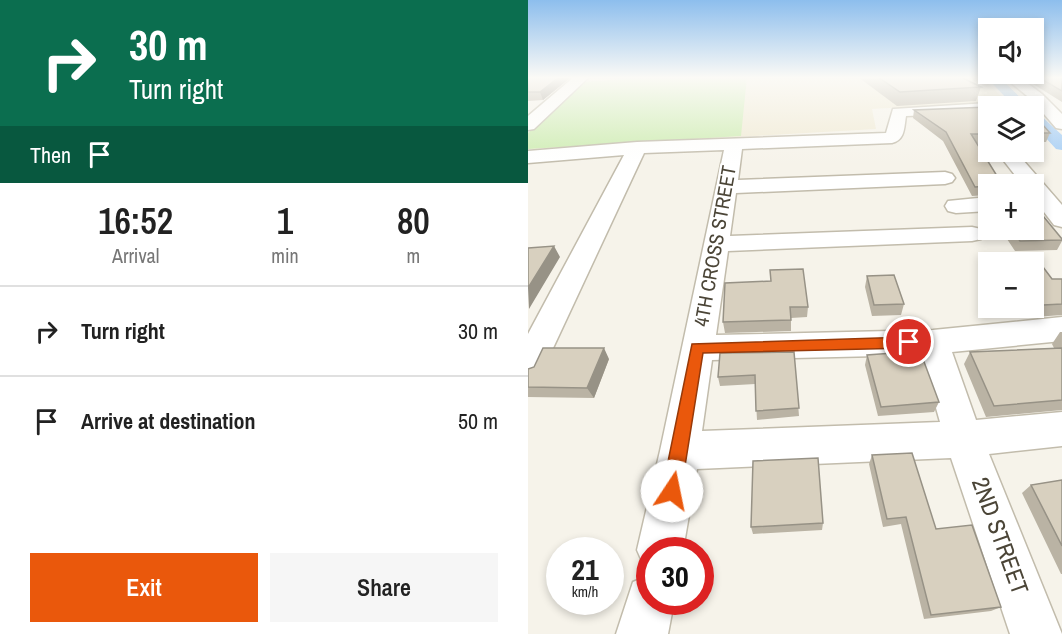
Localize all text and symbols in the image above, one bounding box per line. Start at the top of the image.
text: 30 m [129,17,208,73]
map controls [978,18,1044,318]
button: sound [978,18,1044,84]
icon: right [30,24,108,102]
text: Turn right [129,71,223,107]
button: layers [978,96,1044,162]
icon: arrive [83,138,116,171]
text: Then [30,140,71,170]
street label: 4TH CROSS STREET [687,163,742,329]
button: + [978,174,1044,240]
text: 16:52 [98,197,173,245]
text: 1 [277,197,293,245]
text: 80 [397,197,430,245]
text: Arrival [112,242,159,269]
text: min [271,242,299,269]
text: m [406,242,420,269]
button: − [978,252,1044,318]
icon: right [30,315,63,348]
text: Turn right [81,316,165,346]
text: 30 m [458,316,498,346]
pin [883,316,934,367]
icon: arrive [892,325,925,358]
icon: arrive [30,405,63,438]
text: Arrive at destination [81,406,255,436]
text: 50 m [458,406,498,436]
position arrow [640,459,704,523]
street label: 2ND STREET [965,473,1037,599]
speed limit sign: 30 [636,537,714,615]
text: 21 [571,549,599,589]
button: Exit [30,553,258,622]
button: Share [270,553,498,622]
text: km/h [572,581,598,602]

